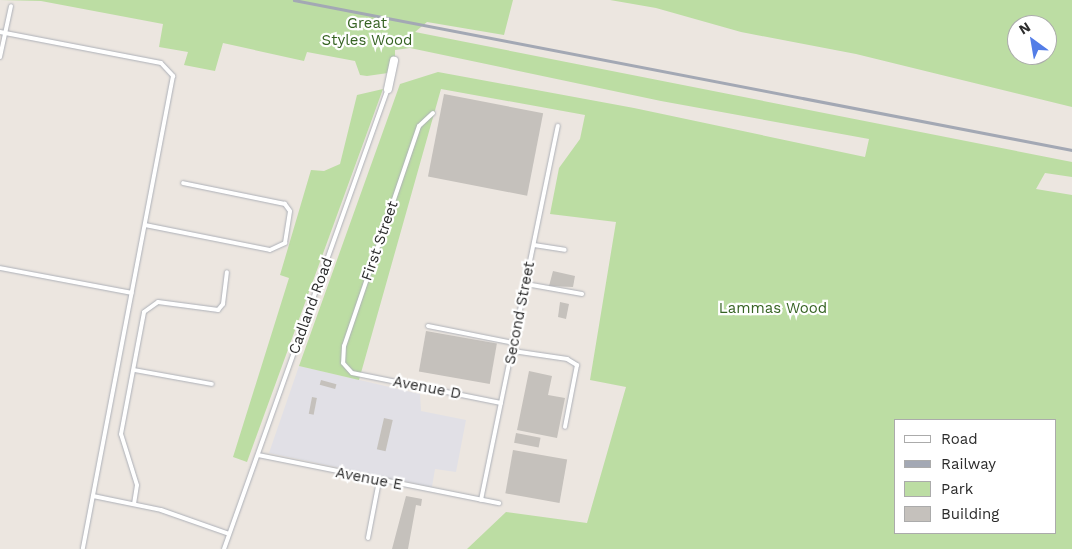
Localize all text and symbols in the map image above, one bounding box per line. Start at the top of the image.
park label: Great Styles Wood [321,14,413,49]
north arrow [1007,15,1057,65]
text: N [1016,19,1033,38]
street label: First Street [358,199,402,283]
street label: Cadland Road [285,255,337,357]
street label: Second Street [501,260,539,366]
park label: Lammas Wood [719,300,827,318]
street label: Avenue D [391,373,463,403]
legend [894,419,1057,534]
text: Road [941,430,978,448]
text: Railway [941,455,996,473]
street label: Avenue E [334,464,404,494]
text: Park [941,480,973,498]
text: Building [941,505,999,523]

